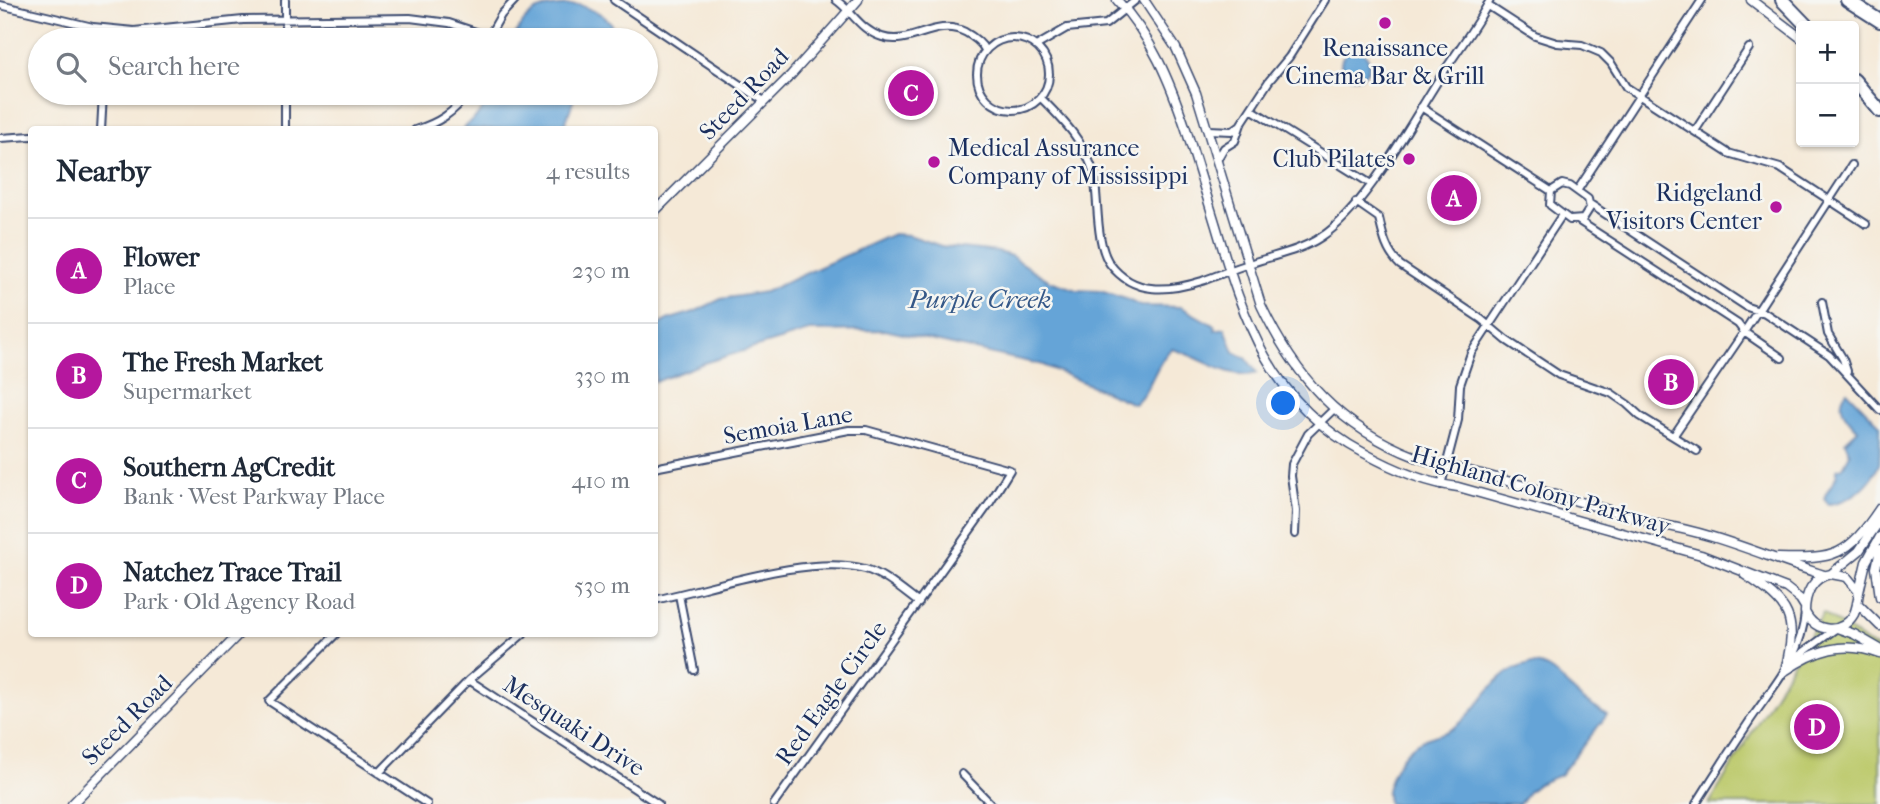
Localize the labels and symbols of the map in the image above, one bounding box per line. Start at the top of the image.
marker: Renaissance Cinema Bar & Grill [1377,15,1393,31]
place label: Renaissance Cinema Bar & Grill [1285,34,1485,90]
street label: Steed Road [694,42,795,146]
pin: C [888,67,934,119]
place label: Medical Assurance Company of Mississippi [948,134,1188,190]
place label: Club Pilates [1273,145,1395,173]
marker: Club Pilates [1401,151,1417,167]
marker: Medical Assurance Company of Mississippi [926,154,942,170]
pin: A [1431,172,1477,224]
place label: Ridgeland Visitors Center [1605,179,1763,235]
marker: Ridgeland Visitors Center [1768,199,1784,215]
water label: Purple Creek [908,284,1051,315]
pin: B [1648,356,1694,408]
your location [1266,386,1300,420]
street label: Semoia Lane [721,400,855,450]
street label: Highland Colony Parkway [1408,440,1675,541]
street label: Red Eagle Circle [769,615,893,771]
street label: Steed Road [76,668,179,771]
street label: Mesquaki Drive [498,670,650,782]
pin: D [1794,701,1840,753]

